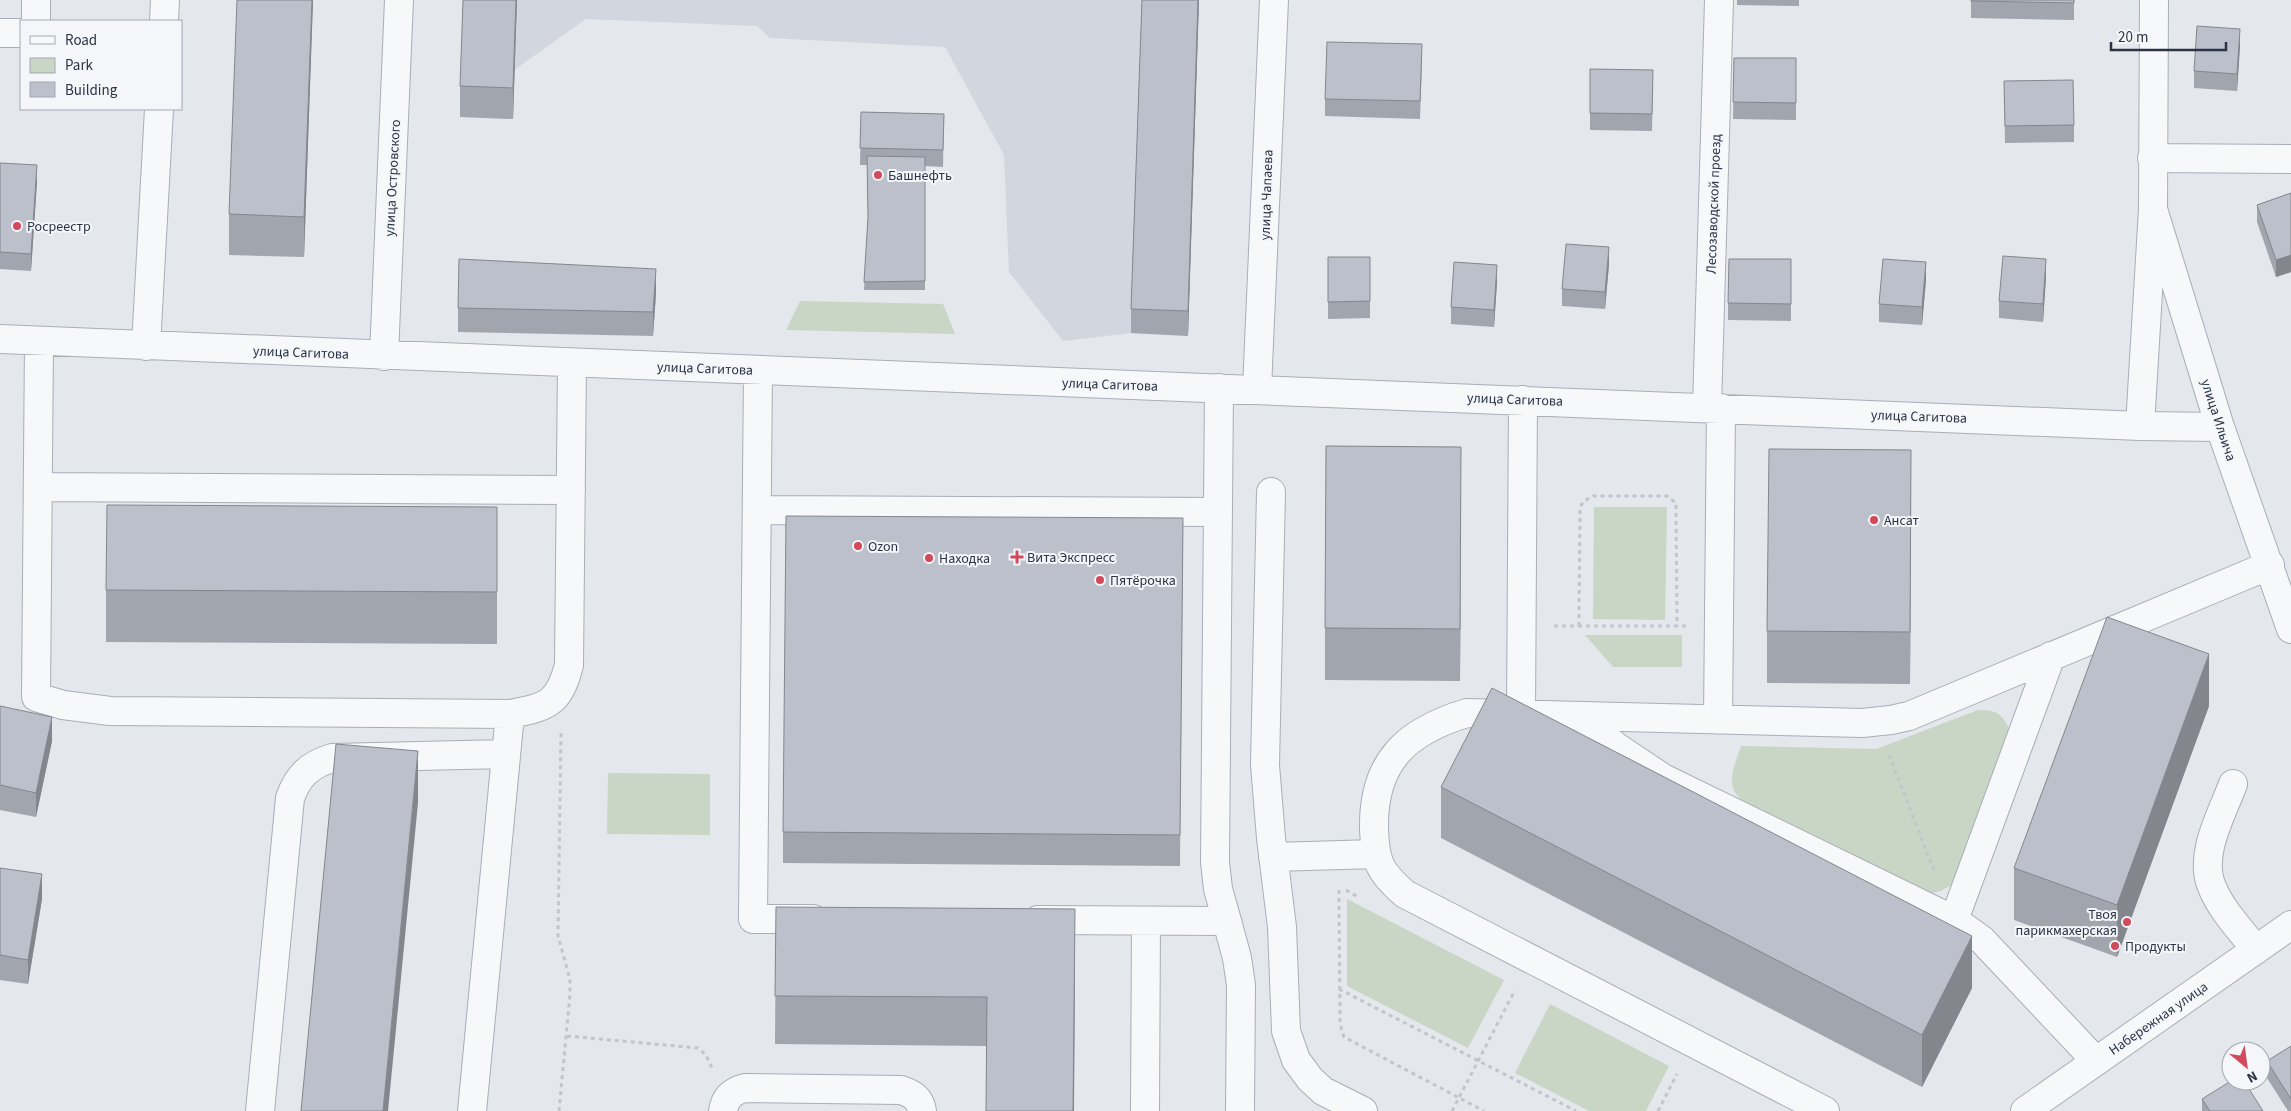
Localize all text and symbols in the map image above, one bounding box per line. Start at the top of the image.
legend [20,20,182,110]
scale bar [2111,20,2226,52]
text: 20 m [2118,27,2148,48]
text: Road [65,30,97,51]
text: Park [65,55,94,76]
text: Building [65,80,118,101]
street label: улица Островского [380,119,406,237]
street label: Лесозаводской проезд [1702,133,1726,274]
street label: улица Чапаева [1255,149,1279,241]
place label: Башнефть [888,166,952,186]
marker: Башнефть [872,169,884,181]
place label: Росреестр [27,217,91,237]
marker: Росреестр [11,220,23,232]
street label: улица Сагитова [253,341,349,365]
street label: улица Сагитова [657,357,753,381]
street label: улица Сагитова [1062,373,1158,397]
street label: улица Ильича [2195,377,2241,464]
street label: улица Сагитова [1467,388,1563,412]
street label: улица Сагитова [1871,405,1967,429]
place label: Ансат [1884,511,1920,531]
marker: Ансат [1868,514,1880,526]
place label: Ozon [868,537,898,557]
marker: Ozon [852,540,864,552]
place label: Вита Экспресс [1027,548,1116,568]
place label: Находка [939,549,990,569]
marker: Вита Экспресс [1011,551,1023,563]
marker: Находка [923,552,935,564]
place label: Пятёрочка [1110,571,1176,591]
marker: Пятёрочка [1094,574,1106,586]
place label: Твоя парикмахерская [2016,905,2117,941]
marker: Твоя парикмахерская [2121,916,2133,928]
place label: Продукты [2125,937,2186,957]
marker: Продукты [2109,940,2121,952]
street label: Набережная улица [2105,977,2212,1060]
north arrow [2221,1041,2271,1091]
text: N [2243,1065,2261,1087]

